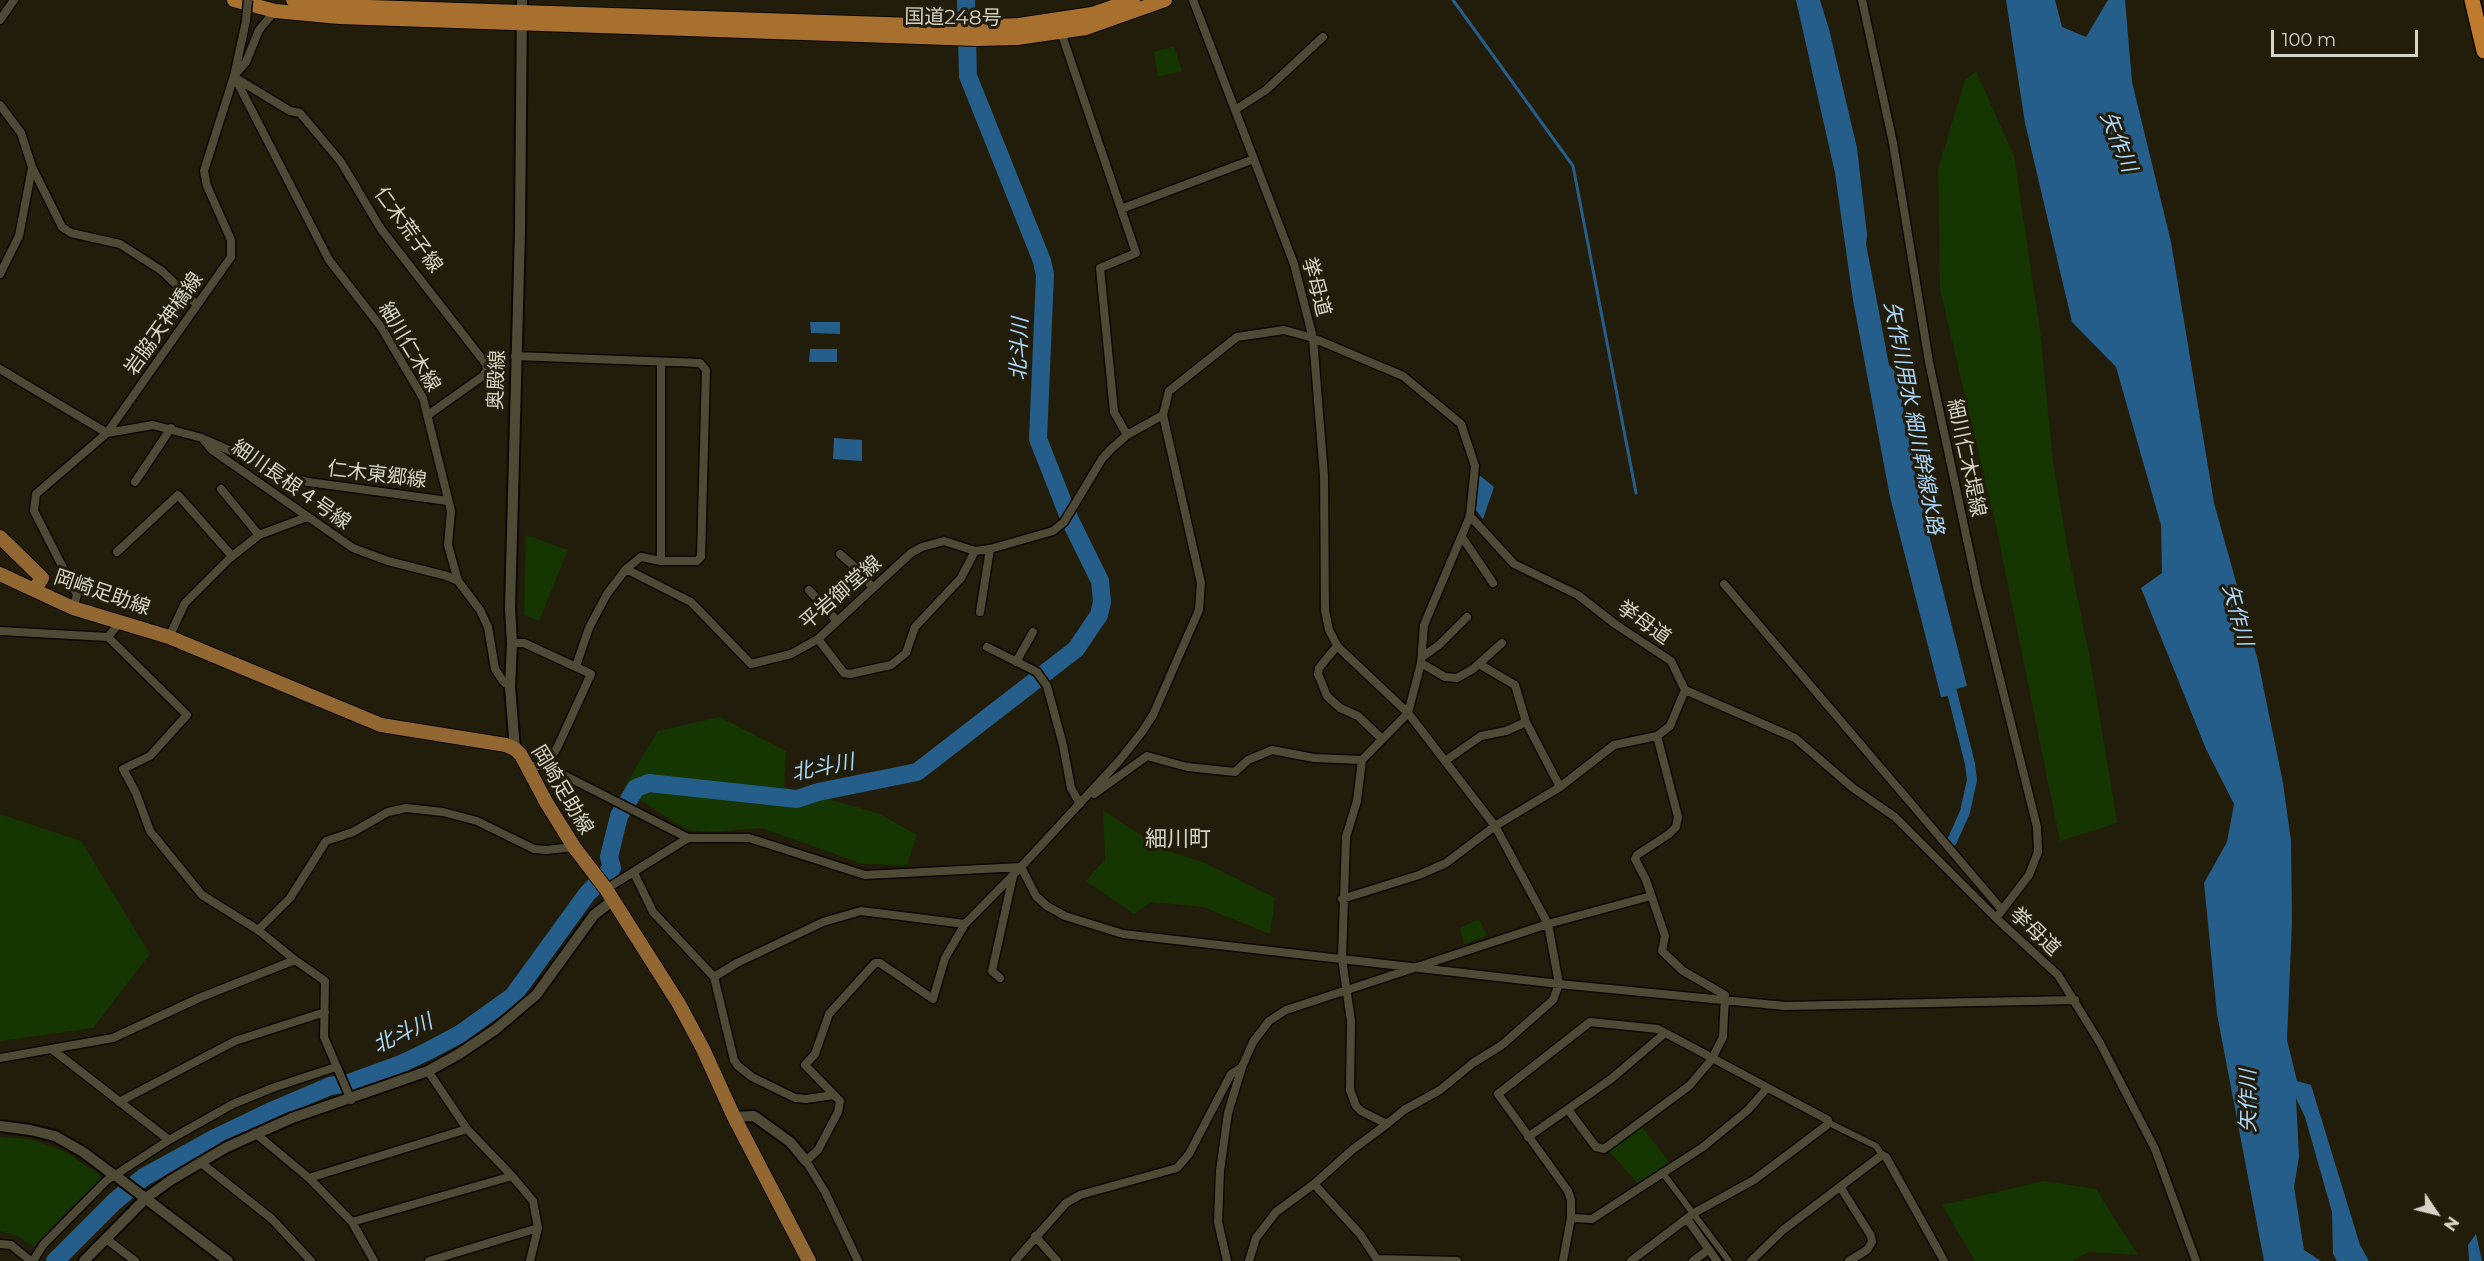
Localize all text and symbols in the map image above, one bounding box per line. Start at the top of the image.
street label: 国道248号 [904,5,1002,31]
scale bar [2274,18,2421,56]
text: 100 m [2282,29,2336,51]
water label: 矢作川 [2095,108,2141,176]
street label: 仁木荒子線 [369,182,447,278]
street label: 挙母道 [1297,255,1335,319]
street label: 岩脇天神橋線 [120,268,208,380]
street label: 細川仁木線 [373,298,445,396]
water label: 矢作川用水 細川幹線水路 [1878,300,1948,536]
water label: 北斗川 [1006,317,1034,381]
street label: 奥殿線 [484,350,510,410]
street label: 細川仁木堤線 [1942,397,1990,519]
street label: 細川長根４号線 [227,435,355,535]
street label: 仁木東郷線 [326,457,428,493]
street label: 平岩御堂線 [795,551,887,635]
street label: 岡崎足助線 [51,565,153,621]
water label: 矢作川 [2217,581,2257,649]
street label: 挙母道 [1613,596,1675,650]
street label: 岡崎足助線 [526,741,598,839]
water label: 北斗川 [790,750,856,786]
district label: 細川町 [1145,827,1211,853]
street label: 挙母道 [2005,903,2065,961]
water label: 北斗川 [369,1009,437,1059]
water label: 矢作川 [2236,1070,2262,1132]
north arrow [2406,1183,2466,1243]
text: N [2440,1213,2463,1234]

